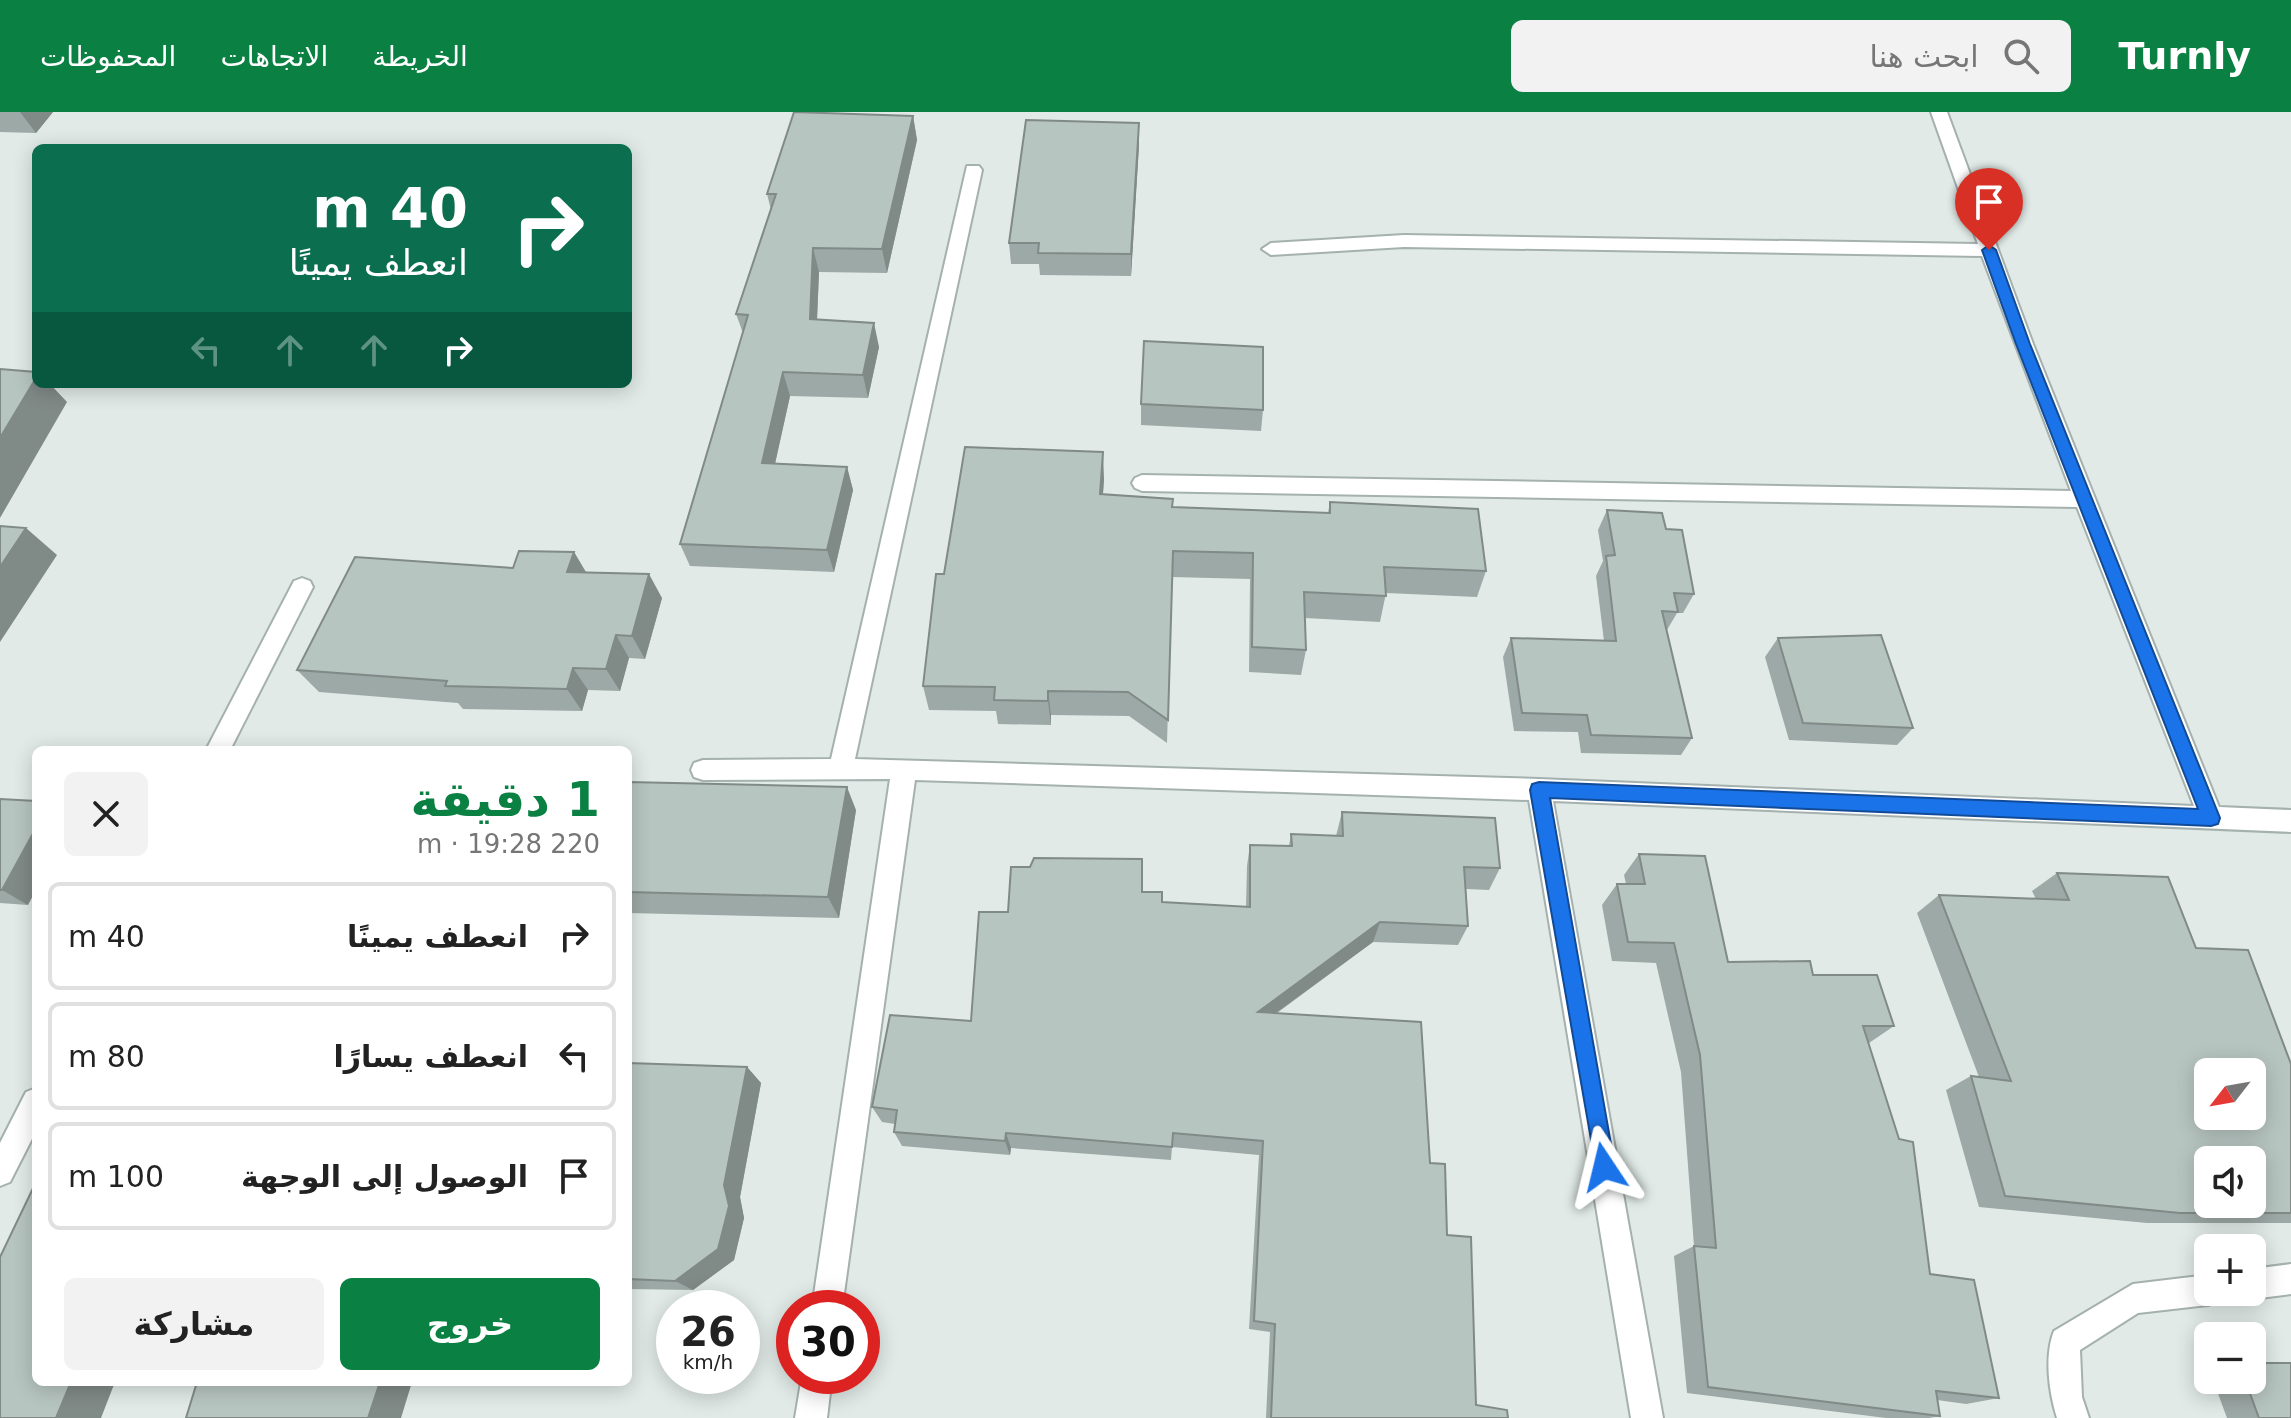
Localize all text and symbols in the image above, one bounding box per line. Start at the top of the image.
search box [1511,20,2071,92]
icon: search [1999,34,2043,78]
text: Turnly [2119,34,2251,78]
text: ابحث هنا [1870,39,1979,74]
text: المحفوظات [40,40,176,73]
text: الاتجاهات [220,40,328,73]
text: الخريطة [372,40,468,73]
pin [1955,168,2023,250]
text: 40 m [312,175,468,240]
icon: right [496,176,600,280]
icon: arrive [1967,180,2011,224]
text: انعطف يمينًا [289,242,468,283]
icon: left [184,328,228,372]
icon: ahead [268,328,312,372]
icon: ahead [352,328,396,372]
icon: right [436,328,480,372]
text: 1 دقيقة [411,771,600,827]
button: close [64,772,148,856]
text: 220 m · 19:28 [417,829,600,859]
icon: right [552,914,596,958]
text: 40 m [68,919,145,954]
text: انعطف يمينًا [347,919,528,954]
icon: left [552,1034,596,1078]
text: 80 m [68,1039,145,1074]
text: انعطف يسارًا [334,1039,528,1074]
north arrow [2194,1058,2266,1130]
map controls [2194,1058,2266,1394]
position arrow [1562,1125,1646,1209]
button: sound [2194,1146,2266,1218]
icon: arrive [552,1154,596,1198]
text: 100 m [68,1159,164,1194]
text: الوصول إلى الوجهة [241,1159,528,1194]
button: + [2194,1234,2266,1306]
button: مشاركة [64,1278,324,1370]
button: خروج [340,1278,600,1370]
speed limit sign: 30 [776,1290,880,1394]
text: 26 [680,1309,736,1355]
button: − [2194,1322,2266,1394]
text: km/h [683,1350,733,1374]

